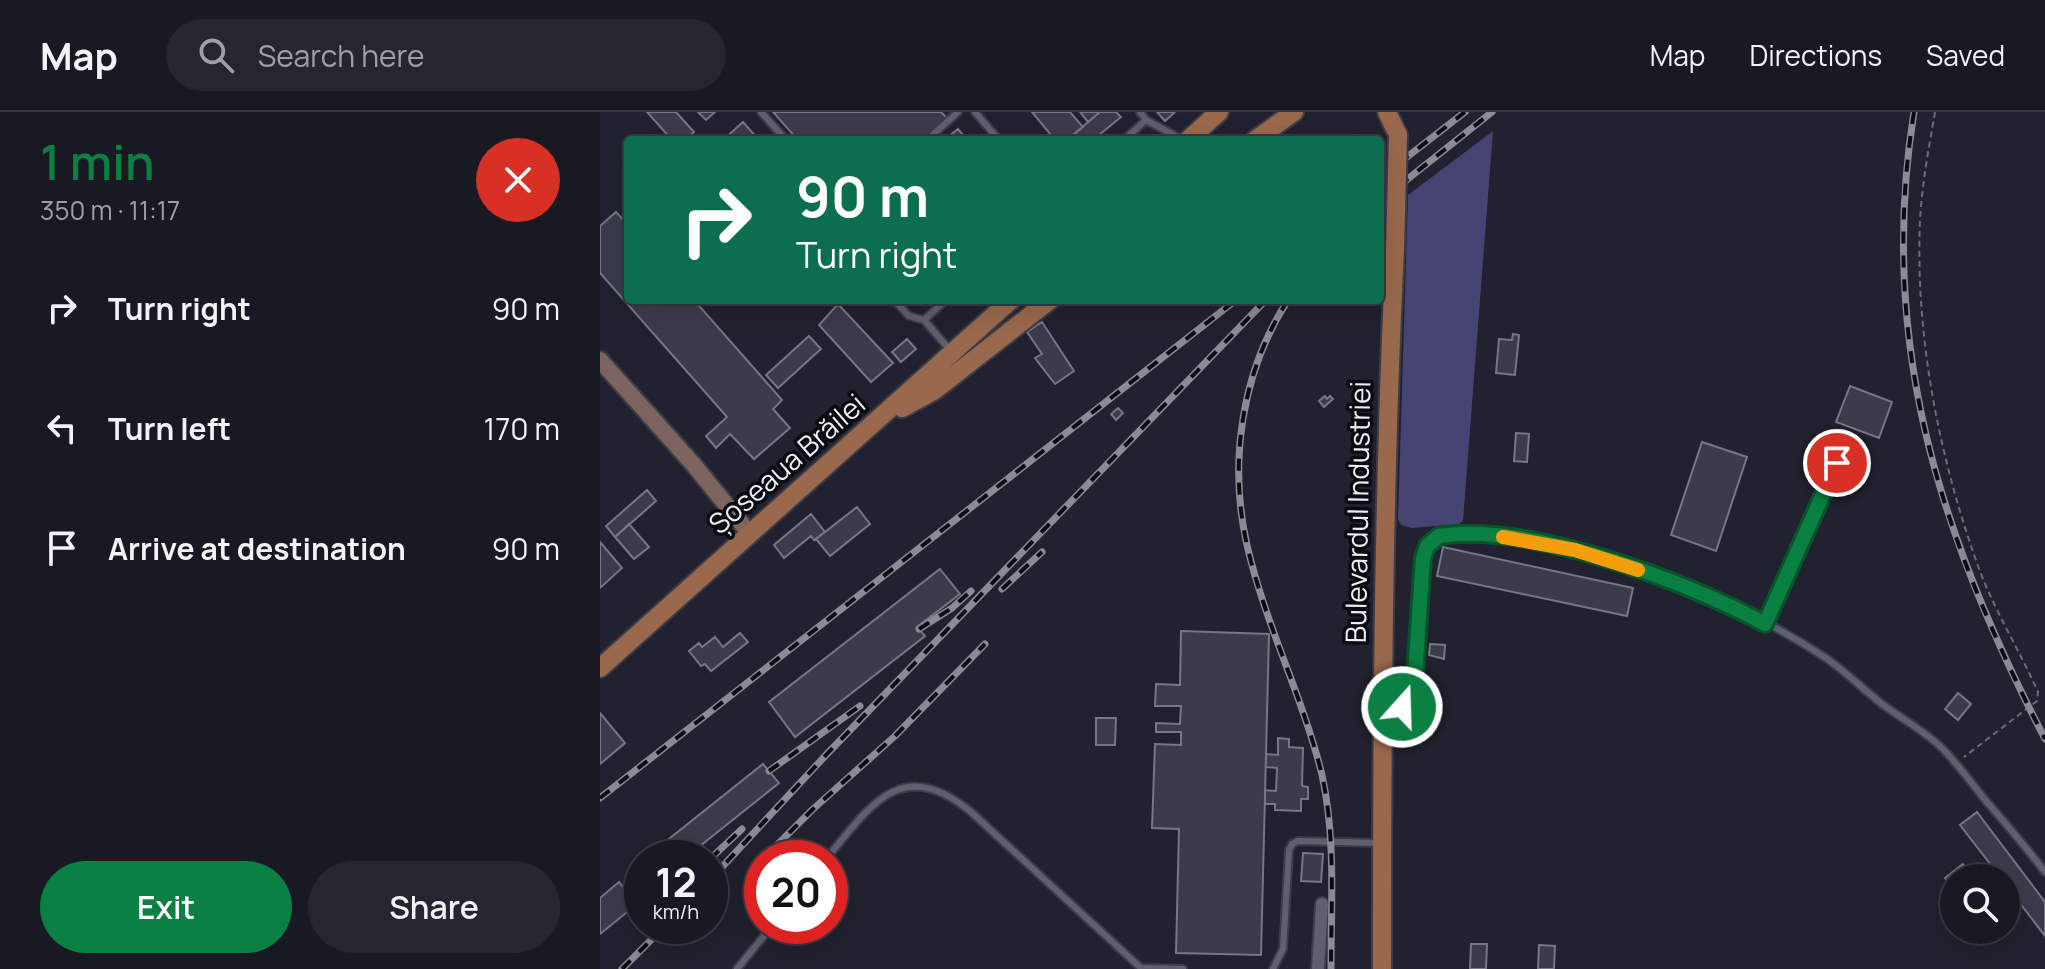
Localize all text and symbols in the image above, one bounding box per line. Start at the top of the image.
search box [166,19,726,91]
text: Map [40,29,118,81]
icon: search [194,33,238,77]
text: Search here [258,35,425,76]
text: Map [1650,36,1705,74]
text: Directions [1749,36,1882,74]
text: Saved [1926,36,2005,74]
text: 1 min [40,129,154,194]
button: close [476,138,560,222]
text: 90 m [796,157,929,234]
icon: right [664,168,768,272]
text: 350 m · 11:17 [40,192,180,228]
text: Turn right [796,230,957,279]
icon: right [40,286,84,330]
text: Turn right [108,288,251,329]
text: 90 m [492,288,560,329]
street label: Bulevardul Industriei [1336,381,1378,643]
street label: Șoseaua Brăilei [700,385,873,542]
icon: left [40,406,84,450]
text: Turn left [108,408,231,449]
text: 170 m [483,408,560,449]
pin [1803,429,1871,497]
icon: arrive [1815,441,1859,485]
icon: arrive [40,526,84,570]
text: Arrive at destination [108,528,406,569]
text: 90 m [492,528,560,569]
position arrow [1360,665,1444,749]
speed limit sign: 20 [744,840,848,944]
text: 12 [655,854,697,909]
button: Exit [40,861,292,953]
button: Share [308,861,560,953]
map controls [1940,864,2020,944]
button: search [1940,864,2020,944]
text: km/h [653,898,699,925]

